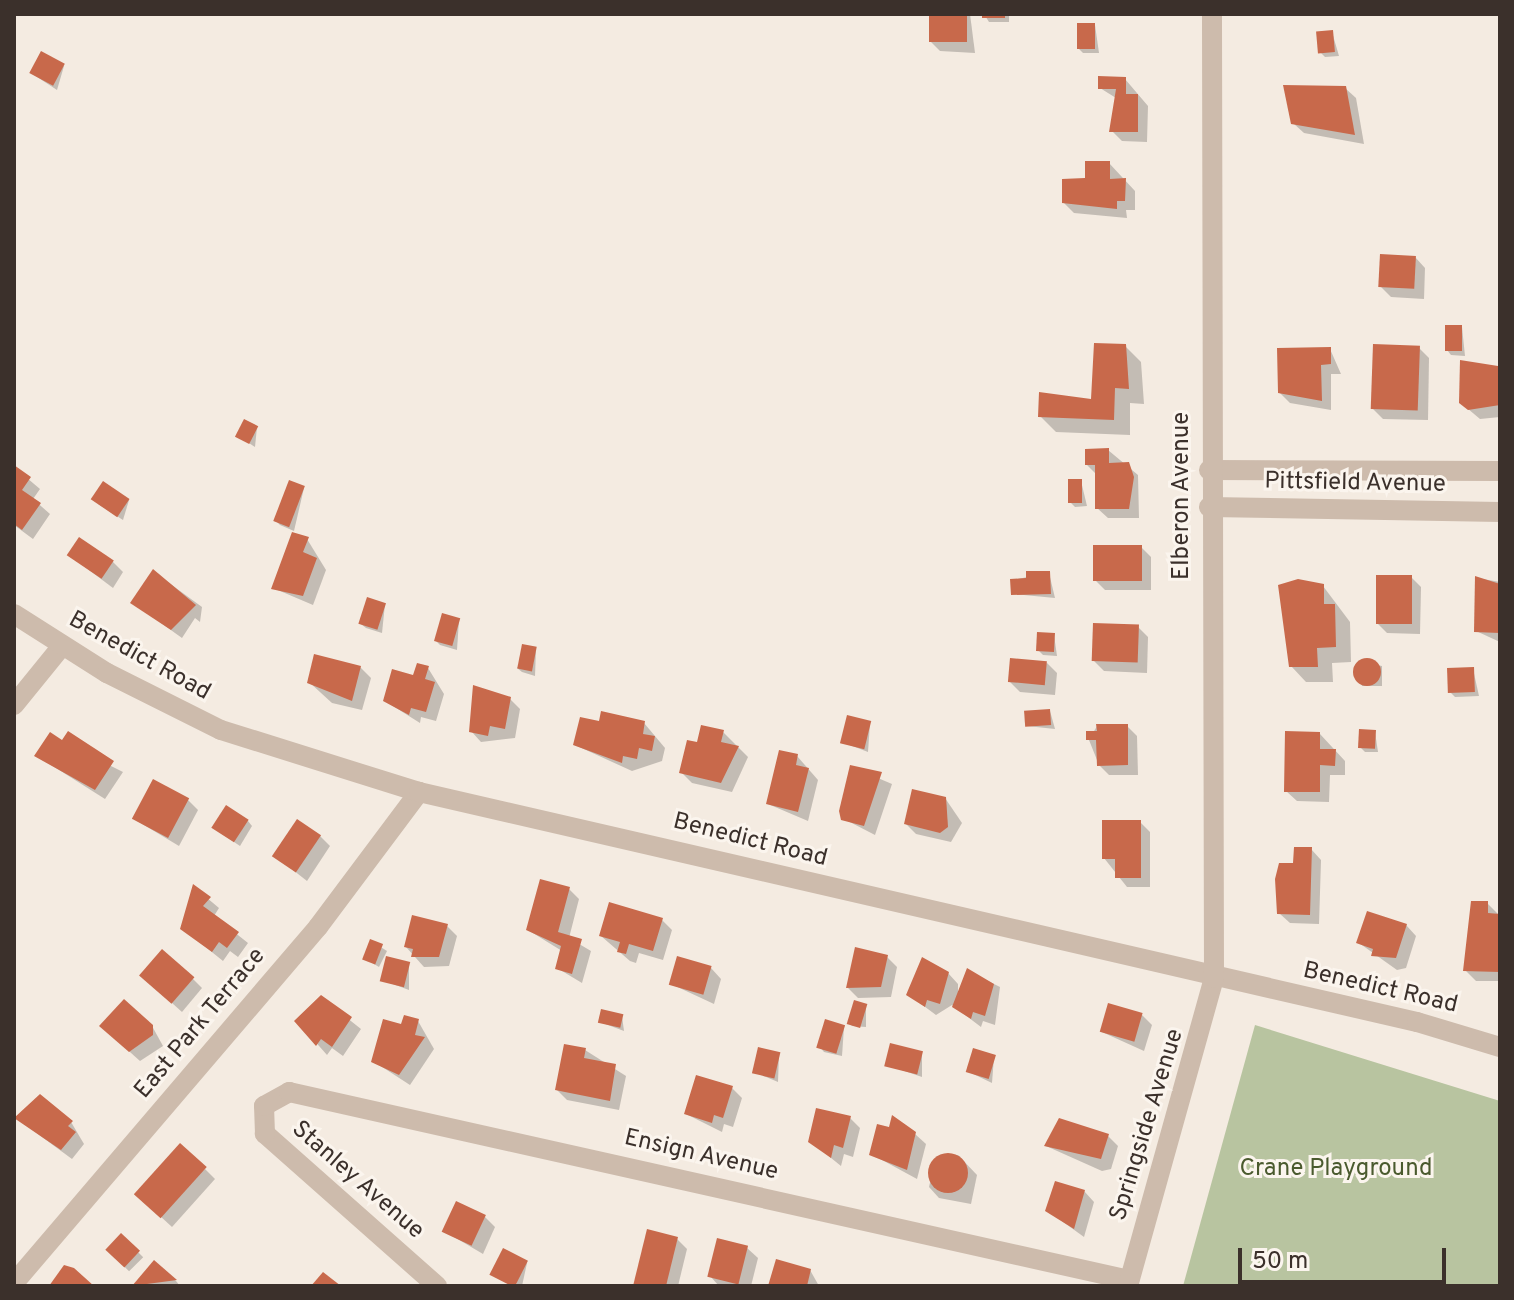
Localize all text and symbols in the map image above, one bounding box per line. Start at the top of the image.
street label: Elberon Avenue [1169,411,1197,581]
street label: Pittsfield Avenue [1264,468,1446,500]
street label: Benedict Road [63,606,215,708]
street label: Benedict Road [670,808,830,874]
street label: East Park Terrace [129,942,273,1106]
street label: Benedict Road [1300,957,1460,1021]
street label: Springside Avenue [1105,1025,1191,1225]
street label: Stanley Avenue [285,1115,429,1247]
street label: Ensign Avenue [621,1124,781,1188]
park label: Crane Playground [1239,1156,1433,1184]
scale bar [1242,1232,1450,1282]
text: 50 m [1252,1247,1308,1277]

